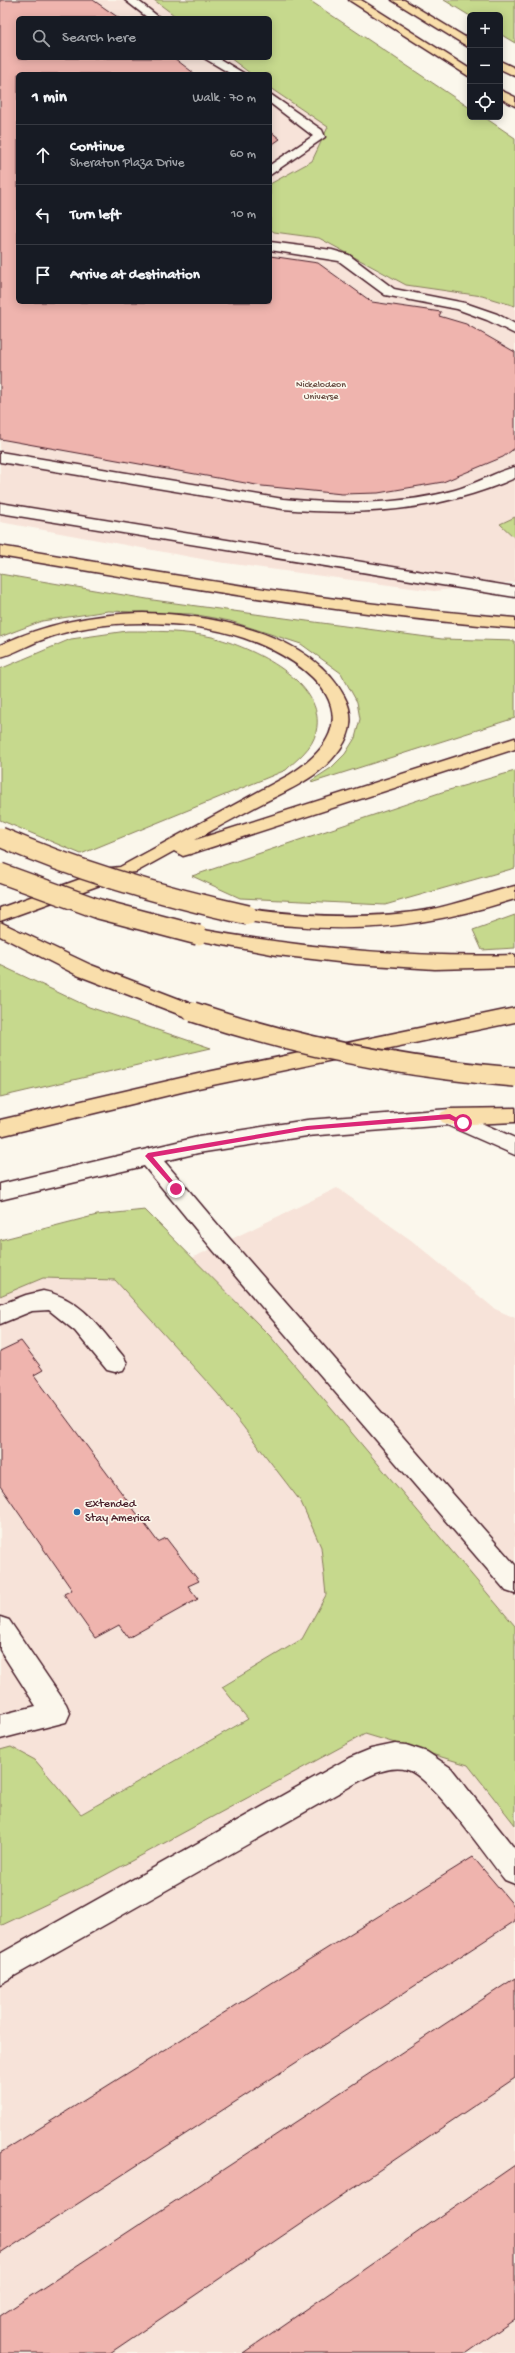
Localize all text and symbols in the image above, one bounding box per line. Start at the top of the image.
map controls [467,12,503,120]
button: + [467,12,503,48]
search box [16,16,272,60]
icon: search [30,27,52,49]
text: Search here [62,29,136,47]
button: − [467,48,503,84]
button: locate [467,84,503,120]
text: 1 min [32,88,67,108]
text: Walk · 70 m [192,91,256,106]
text: Continue [70,138,124,156]
icon: ahead [32,144,54,166]
text: 60 m [230,147,256,162]
text: Sheraton Plaza Drive [70,156,184,171]
icon: left [32,204,54,226]
text: Turn left [70,206,121,224]
text: 10 m [231,207,256,222]
icon: arrive [32,264,54,286]
text: Arrive at destination [70,266,200,284]
park label: Nickelodeon Universe [296,379,346,403]
route start [454,1114,472,1132]
route end [167,1180,185,1198]
place label: Extended Stay America [85,1498,151,1526]
marker: Extended Stay America [72,1507,82,1517]

